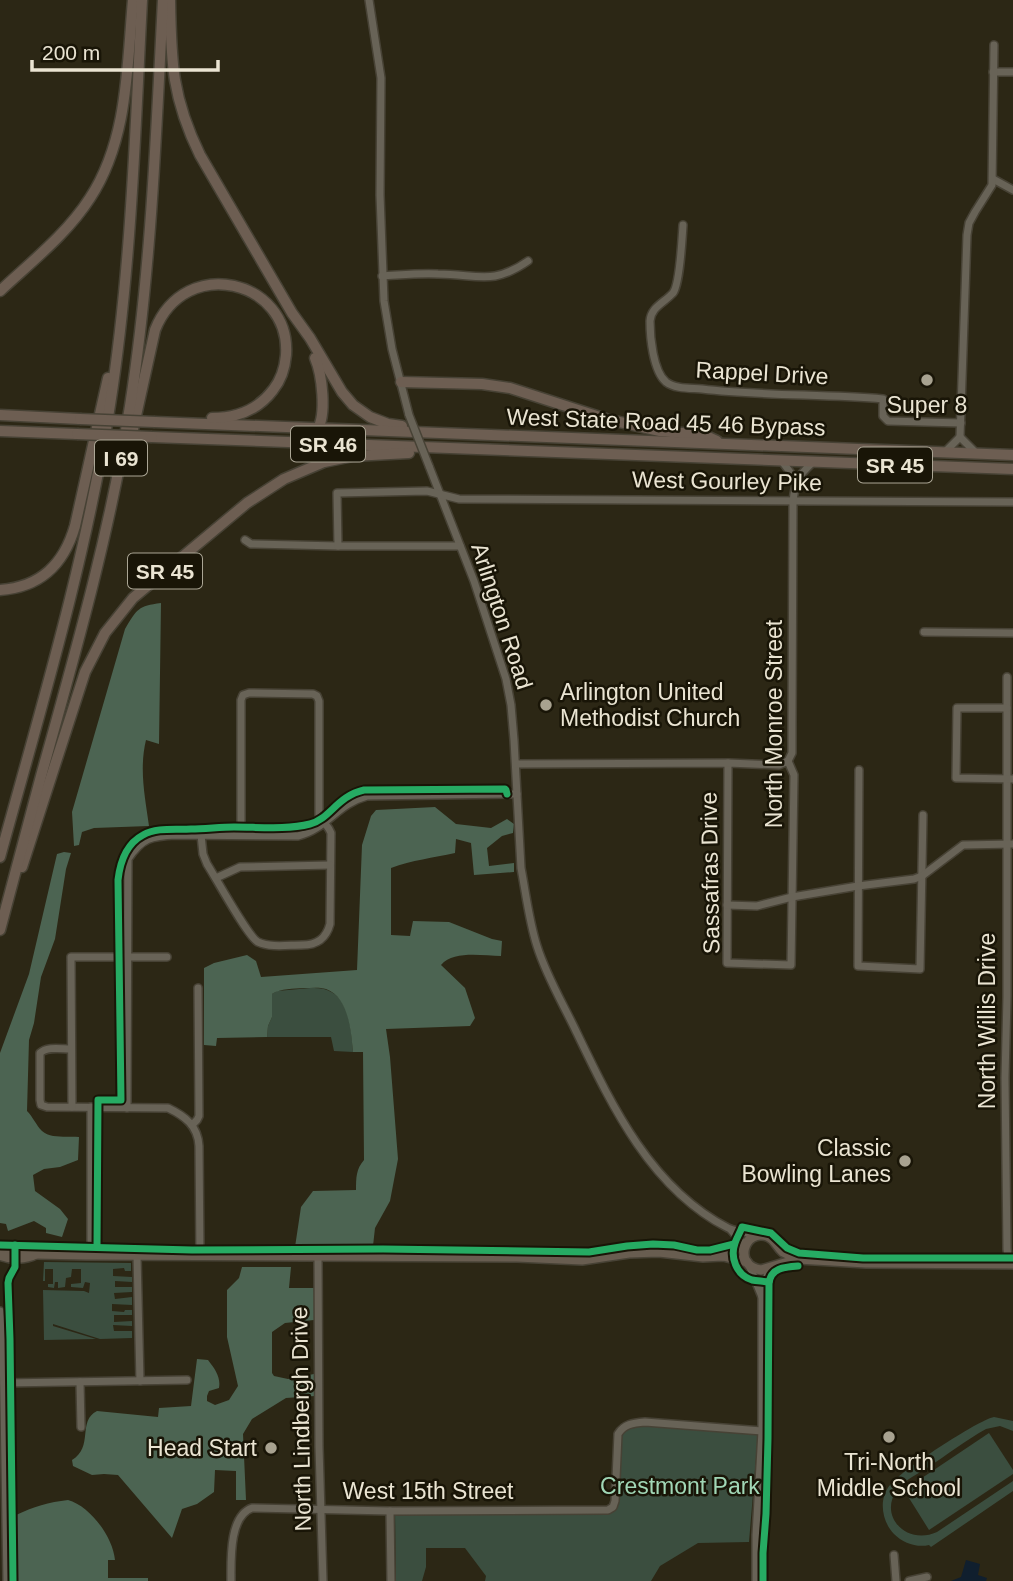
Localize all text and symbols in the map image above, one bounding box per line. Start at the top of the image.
scale bar [32,28,217,72]
text: 200 m [42,41,100,64]
street label: Rappel Drive [695,357,829,389]
marker: Super 8 [919,372,935,388]
place label: Super 8 [887,392,967,418]
street label: West State Road 45 46 Bypass [506,403,826,441]
road number: SR 46 [291,426,365,462]
road number: I 69 [95,440,147,476]
road number: SR 45 [858,448,932,482]
street label: West Gourley Pike [632,466,822,496]
street label: Arlington Road [466,540,538,692]
road number: SR 45 [128,554,202,588]
street label: North Monroe Street [761,619,787,828]
place label: Arlington United Methodist Church [560,679,740,731]
marker: Arlington United Methodist Church [538,697,554,713]
street label: Sassafras Drive [696,792,724,954]
street label: North Willis Drive [974,933,1000,1109]
place label: Classic Bowling Lanes [741,1135,891,1187]
marker: Classic Bowling Lanes [897,1153,913,1169]
street label: North Lindbergh Drive [286,1306,316,1532]
marker: Tri-North Middle School [881,1429,897,1445]
place label: Head Start [147,1435,258,1461]
marker: Head Start [263,1440,279,1456]
place label: Tri-North Middle School [817,1449,961,1501]
park label: Crestmont Park [600,1473,760,1499]
street label: West 15th Street [343,1478,514,1504]

